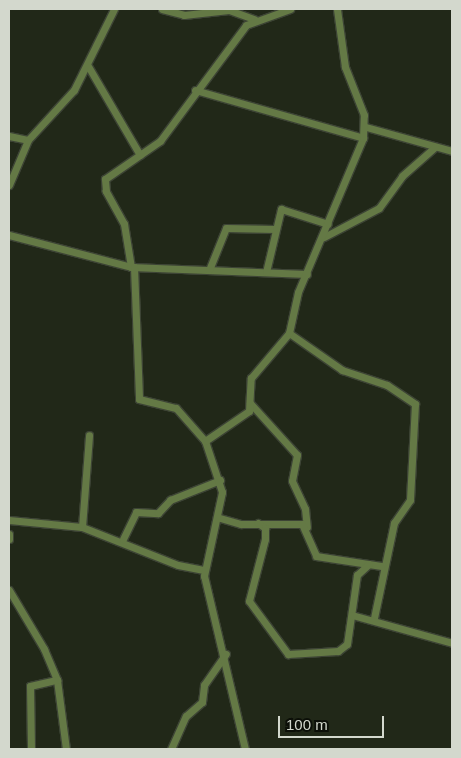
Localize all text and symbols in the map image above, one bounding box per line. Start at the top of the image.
scale bar [281,706,387,738]
text: 100 m [286,716,328,733]

